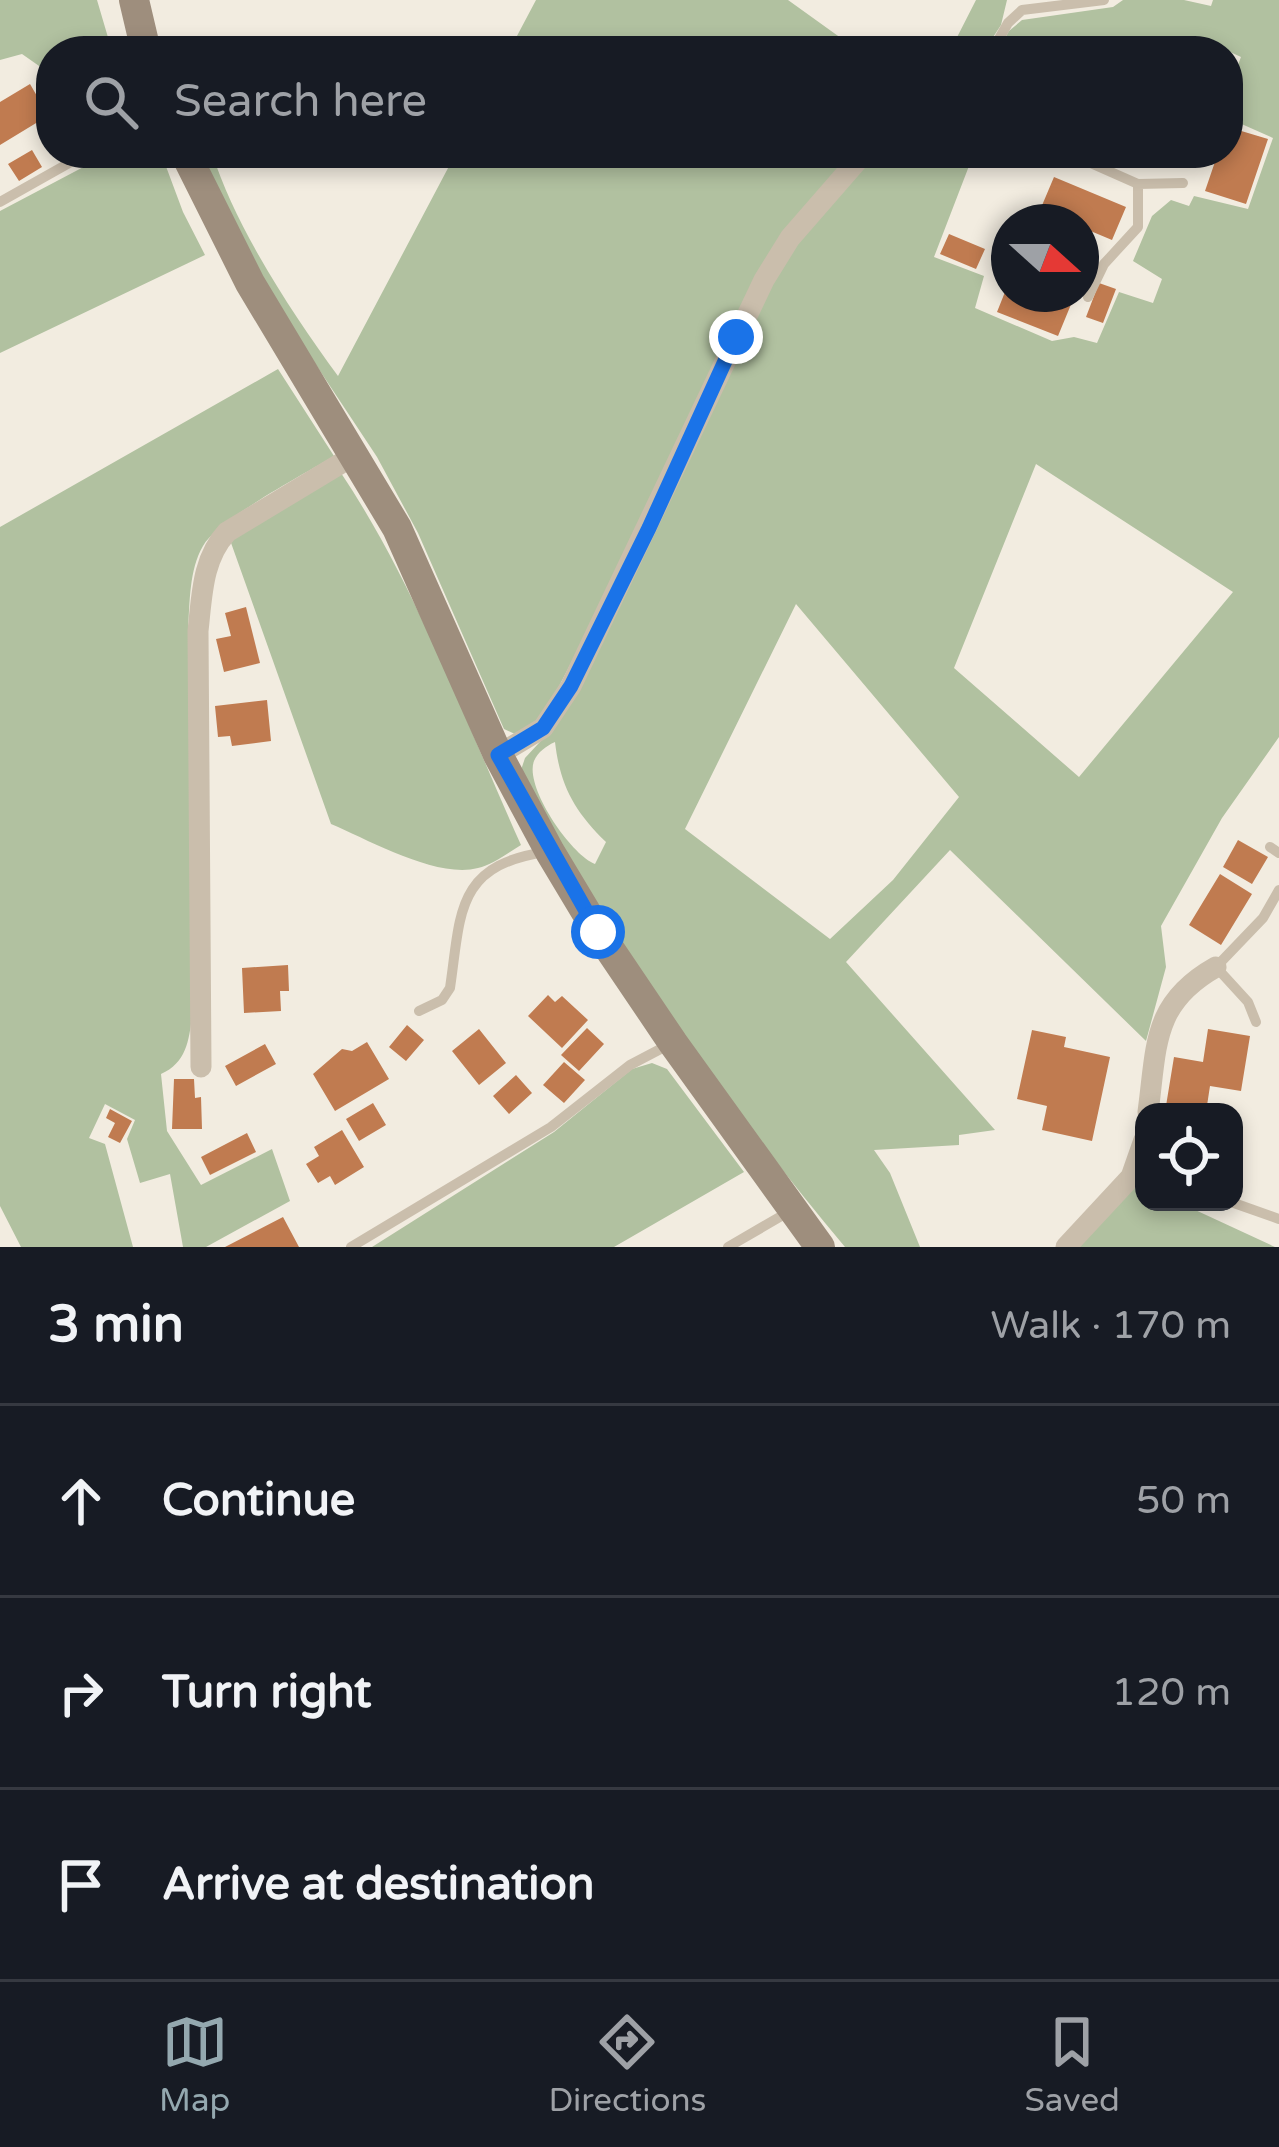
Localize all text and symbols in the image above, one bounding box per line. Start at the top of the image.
search box [36,36,1243,168]
icon: search [78,69,144,135]
text: Search here [174,75,427,129]
north arrow [991,204,1099,312]
route end [709,310,763,364]
route start [571,905,625,959]
map controls [1135,1103,1243,1211]
button: locate [1135,1103,1243,1211]
text: 3 min [48,1294,184,1356]
text: Walk · 170 m [990,1302,1231,1349]
icon: ahead [48,1468,114,1534]
text: Continue [162,1474,355,1528]
text: 50 m [1136,1477,1231,1524]
icon: right [48,1660,114,1726]
text: Turn right [162,1666,371,1720]
text: 120 m [1112,1669,1231,1716]
icon: arrive [48,1852,114,1918]
text: Arrive at destination [162,1858,594,1912]
tab: Map [159,2009,230,2120]
tab: Directions [548,2009,706,2120]
tab: Saved [1025,2009,1120,2120]

